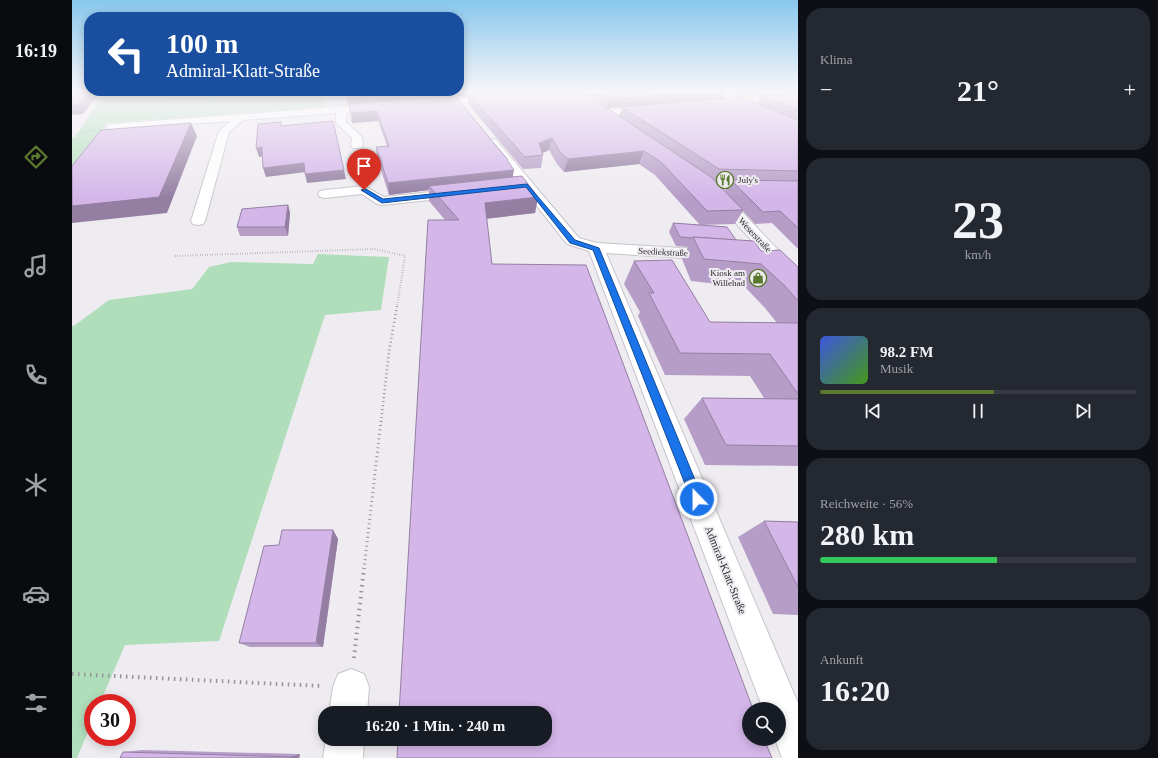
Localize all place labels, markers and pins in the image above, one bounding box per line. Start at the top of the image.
pin [347,149,381,190]
restaurant icon: July's [715,170,735,190]
place label: July's [738,175,759,185]
place label: Kiosk am Willehad [710,268,746,288]
shop icon: Kiosk am Willehad [748,268,768,288]

